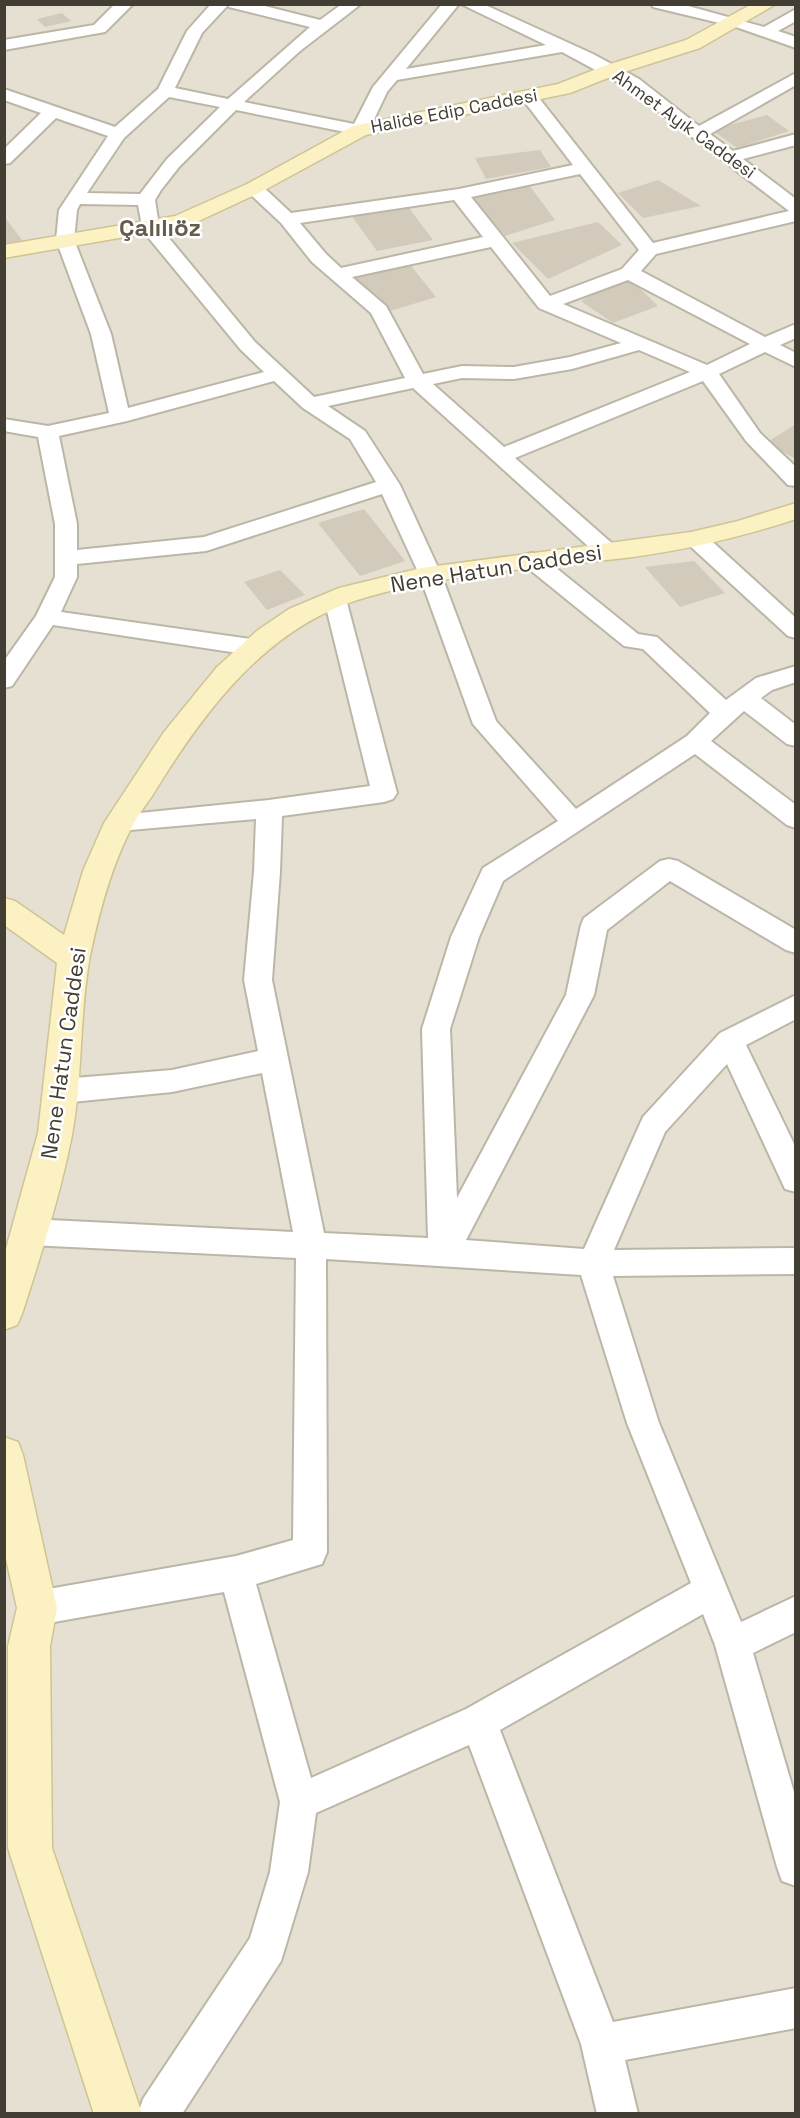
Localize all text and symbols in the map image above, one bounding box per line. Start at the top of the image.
street label: Ahmet Ayık Caddesi [608,64,760,183]
street label: Halide Edip Caddesi [368,83,539,138]
district label: Çalılıöz [119,212,201,243]
street label: Nene Hatun Caddesi [388,537,604,599]
street label: Nene Hatun Caddesi [34,945,92,1161]

